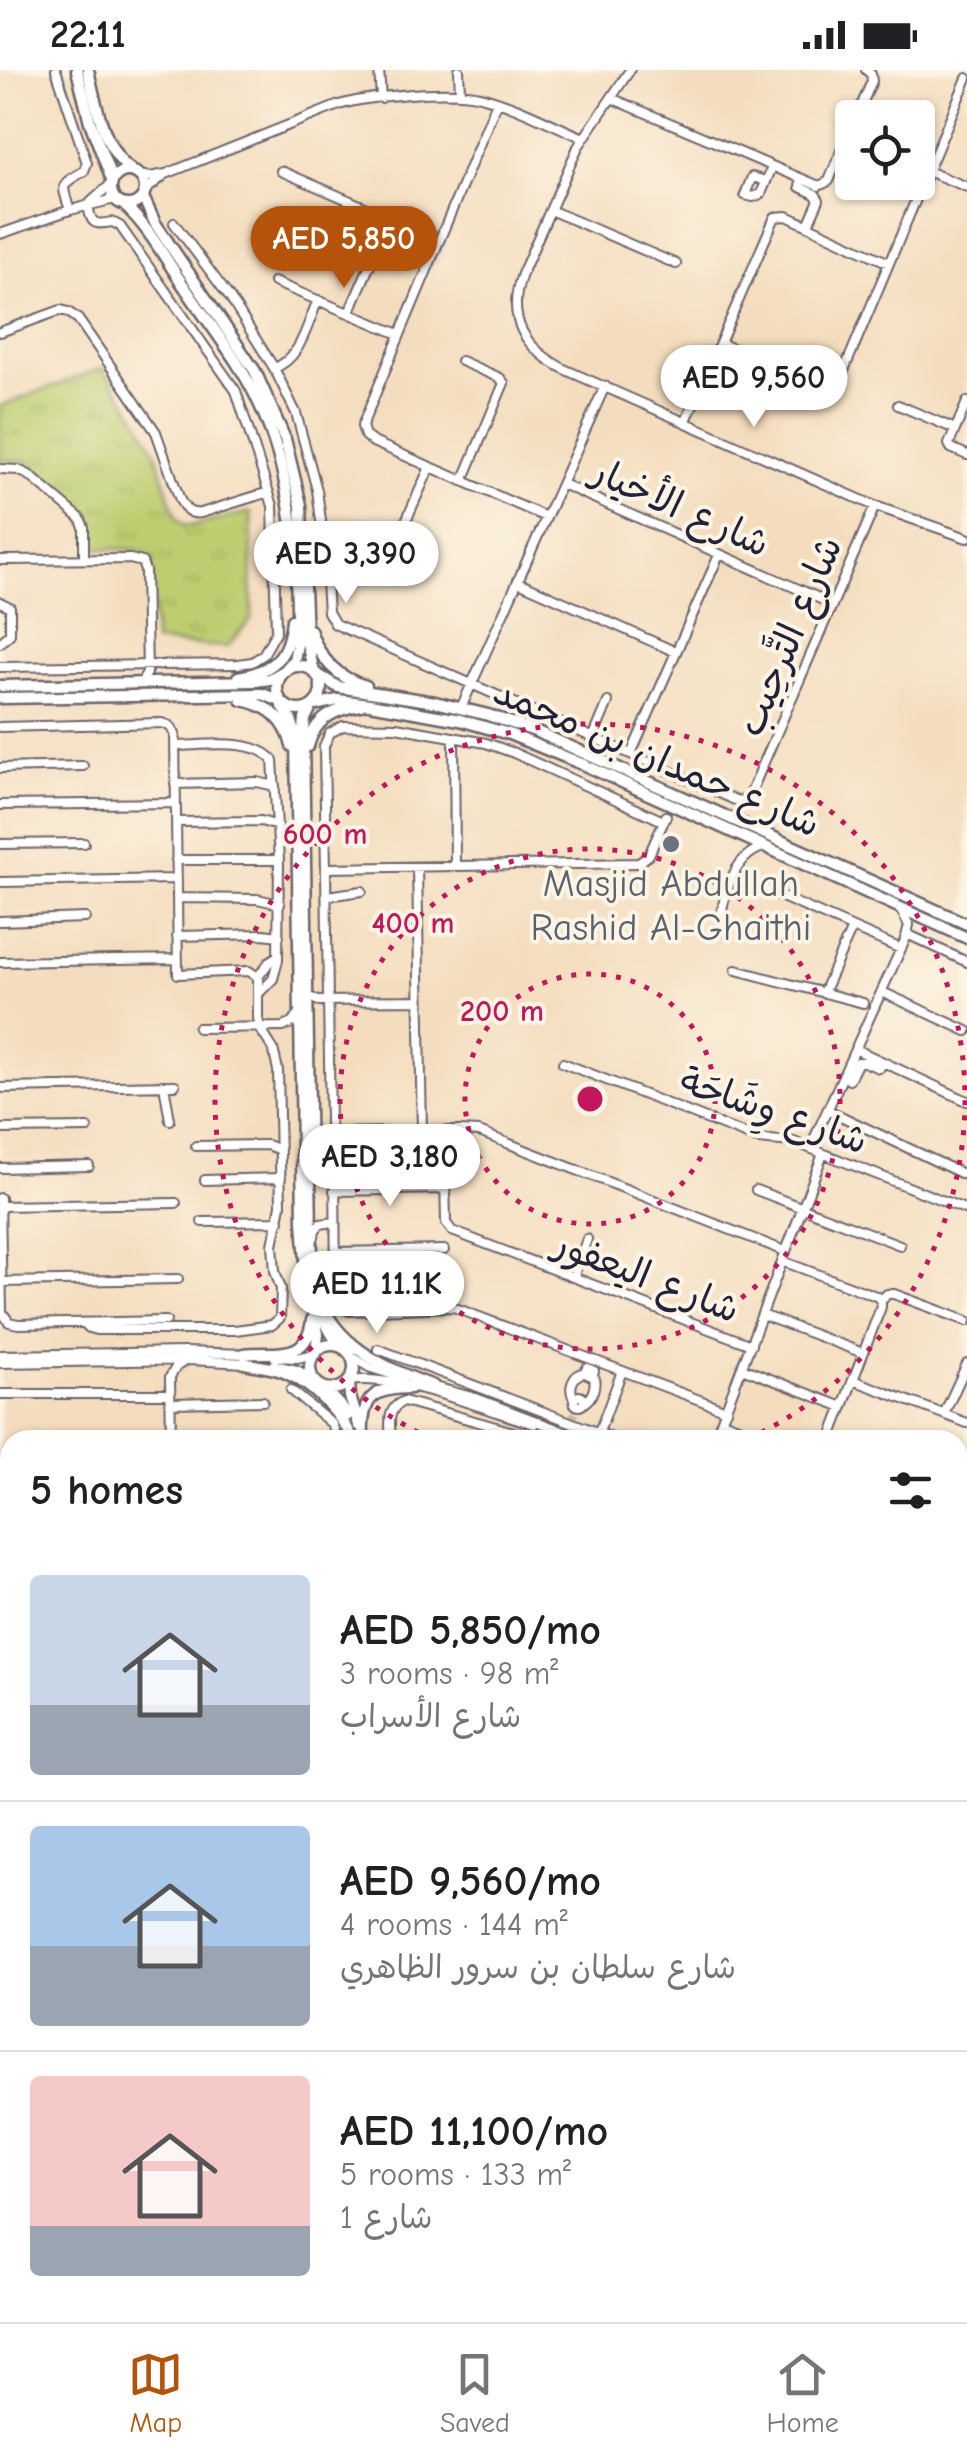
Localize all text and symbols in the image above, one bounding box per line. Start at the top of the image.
text: 22:11 [50,13,126,57]
map controls [835,100,935,200]
button: locate [835,100,935,200]
pin: AED 5,850 [230,206,458,291]
text: AED 5,850 [273,220,415,257]
pin: AED 9,560 [640,345,868,430]
text: AED 9,560 [683,359,825,396]
street label: شارع الأخيار [581,444,778,570]
pin: AED 3,390 [232,521,460,606]
street label: شارع التَّرحِيب [725,529,855,744]
text: AED 3,390 [276,535,416,572]
street label: شارع حمدان بن محمد [485,669,826,850]
text: 600 m [283,817,367,852]
marker: Masjid Abdullah Rashid Al-Ghaithi [660,833,682,855]
place label: Masjid Abdullah Rashid Al-Ghaithi [531,862,811,950]
text: 400 m [372,906,454,941]
text: 200 m [460,994,544,1029]
street label: شارع وِشَاحَة [672,1058,873,1169]
centre of rings [572,1081,608,1117]
pin: AED 3,180 [276,1124,504,1209]
text: AED 3,180 [321,1138,459,1175]
street label: شارع اليعفور [544,1220,745,1336]
pin: AED 11.1K [263,1251,491,1336]
text: AED 11.1K [312,1265,442,1302]
icon: filters [883,1463,938,1518]
text: 5 homes [30,1466,183,1515]
text: AED 5,850/mo [340,1606,601,1655]
icon: home [110,1615,230,1735]
text: 3 rooms · 98 m² [340,1655,558,1692]
text: شارع الأسراب [340,1698,521,1735]
text: AED 9,560/mo [340,1857,601,1906]
icon: home [110,1866,230,1986]
text: 4 rooms · 144 m² [340,1906,568,1943]
text: شارع سلطان بن سرور الظاهري [340,1949,736,1986]
text: AED 11,100/mo [340,2107,608,2156]
icon: home [110,2116,230,2236]
text: 5 rooms · 133 m² [340,2156,571,2193]
text: شارع 1 [340,2199,433,2236]
tab: Map [128,2347,183,2439]
tab: Saved [440,2347,510,2439]
tab: Home [766,2347,839,2439]

